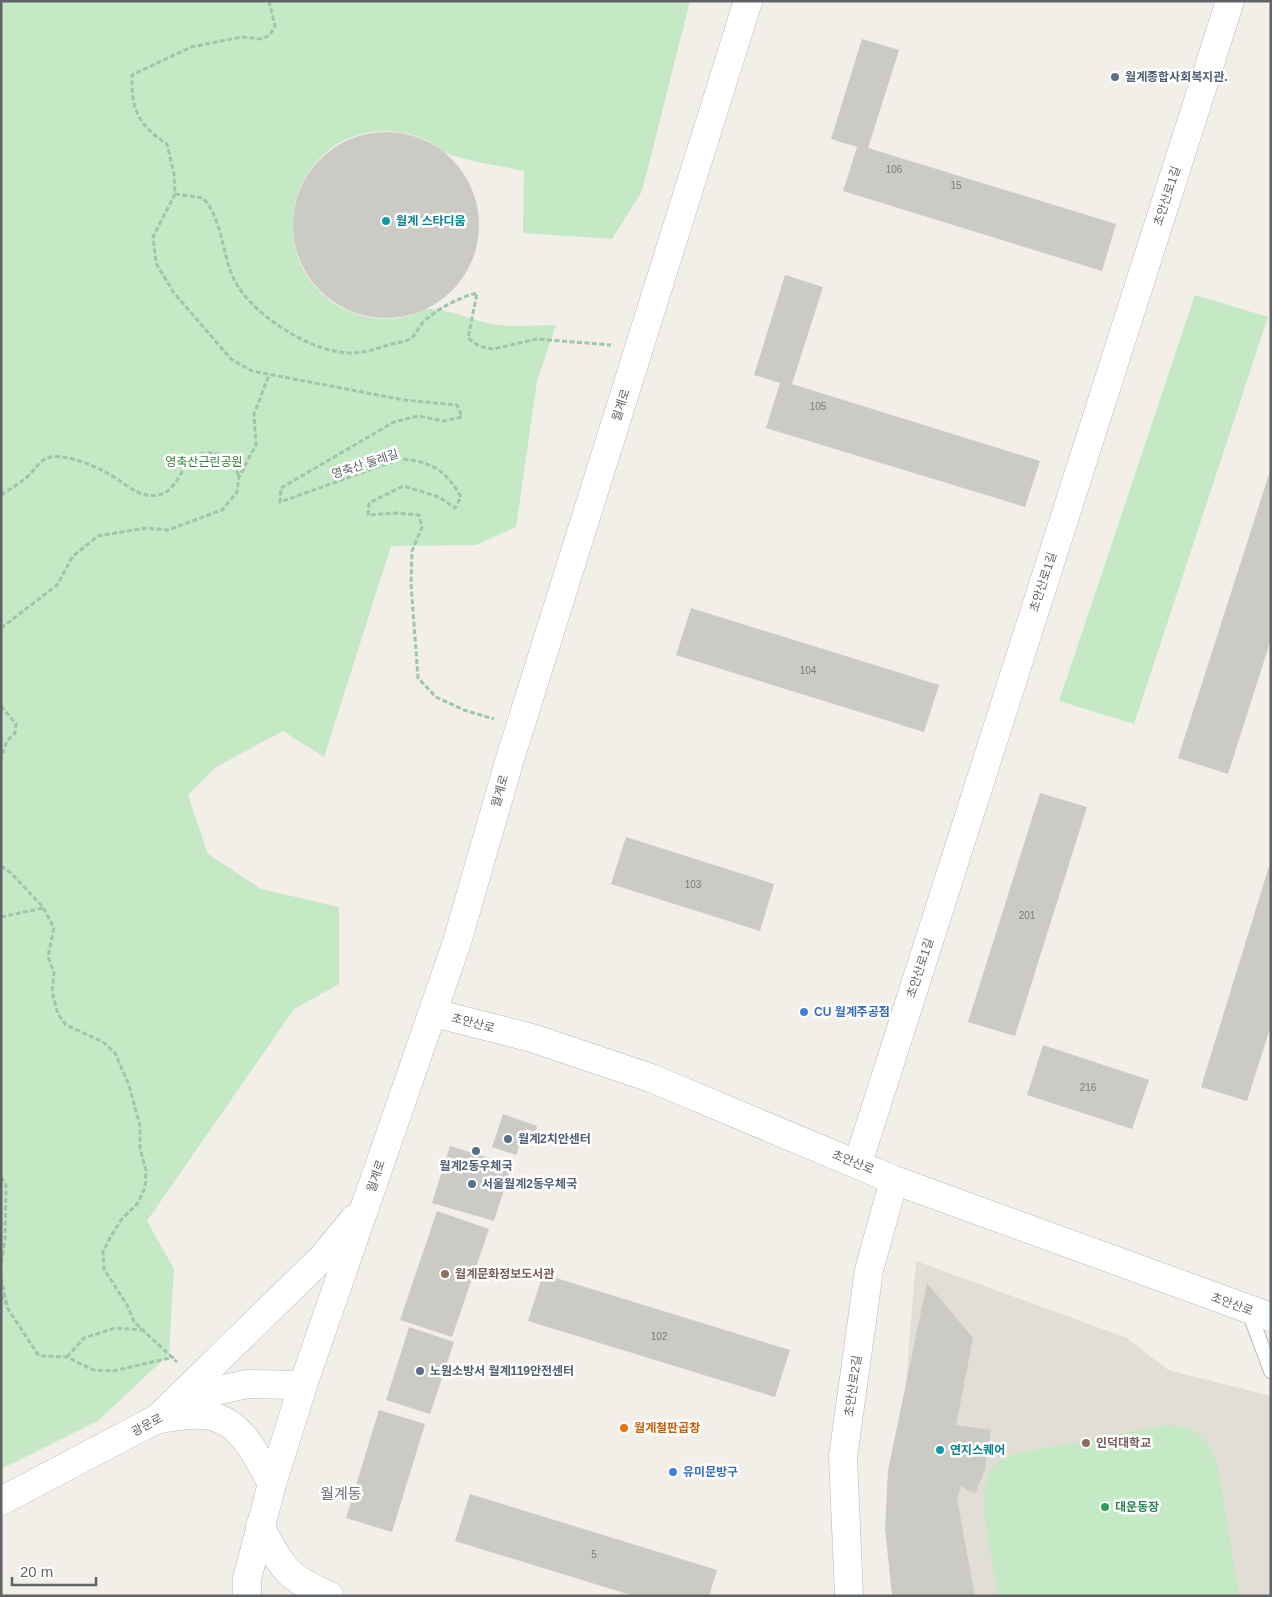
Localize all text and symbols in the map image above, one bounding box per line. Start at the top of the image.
place label: 월계종합사회복지관. [1125,70,1228,84]
marker: 월계종합사회복지관. [1109,71,1121,83]
house number: 106 [886,164,903,175]
street label: 초안산로1길 [1151,164,1183,228]
house number: 15 [950,180,962,191]
place label: 월계 스타디움 [396,214,466,228]
marker: 월계 스타디움 [380,215,392,227]
street label: 월계로 [609,387,633,423]
house number: 105 [810,401,827,412]
street label: 영축산 둘레길 [330,447,400,481]
park label: 영축산근린공원 [165,455,243,469]
street label: 초안산로1길 [1027,550,1059,614]
house number: 104 [800,665,817,676]
street label: 월계로 [489,773,511,809]
house number: 103 [685,879,702,890]
house number: 201 [1019,910,1036,921]
street label: 초안산로1길 [904,936,936,1000]
place label: CU 월계주공점 [814,1005,890,1019]
marker: CU 월계주공점 [798,1006,810,1018]
street label: 초안산로 [450,1011,496,1035]
house number: 216 [1080,1082,1097,1093]
place label: 월계2치안센터 [518,1132,591,1146]
marker: 월계2치안센터 [502,1133,514,1145]
marker: 월계2동우체국 [470,1145,482,1157]
street label: 초안산로 [830,1147,876,1177]
street label: 월계로 [364,1158,388,1194]
place label: 월계2동우체국 [440,1159,512,1173]
place label: 서울월계2동우체국 [482,1177,577,1191]
marker: 서울월계2동우체국 [466,1178,478,1190]
place label: 월계문화정보도서관 [455,1267,554,1281]
marker: 월계문화정보도서관 [439,1268,451,1280]
street label: 초안산로 [1209,1290,1255,1318]
house number: 102 [651,1331,668,1342]
street label: 초안산로2길 [842,1354,864,1418]
place label: 노원소방서 월계119안전센터 [430,1364,574,1378]
marker: 노원소방서 월계119안전센터 [414,1365,426,1377]
street label: 광운로 [129,1411,165,1439]
place label: 월계철판곱창 [634,1421,700,1435]
marker: 월계철판곱창 [618,1422,630,1434]
place label: 인덕대학교 [1096,1436,1151,1450]
marker: 인덕대학교 [1080,1437,1092,1449]
place label: 연지스퀘어 [950,1443,1005,1457]
marker: 연지스퀘어 [934,1444,946,1456]
place label: 유미문방구 [683,1465,738,1479]
marker: 유미문방구 [667,1466,679,1478]
district label: 월계동 [320,1485,362,1502]
place label: 대운동장 [1115,1500,1159,1514]
marker: 대운동장 [1099,1501,1111,1513]
house number: 5 [591,1549,597,1560]
scale bar [12,1554,96,1586]
text: 20 m [20,1563,53,1580]

